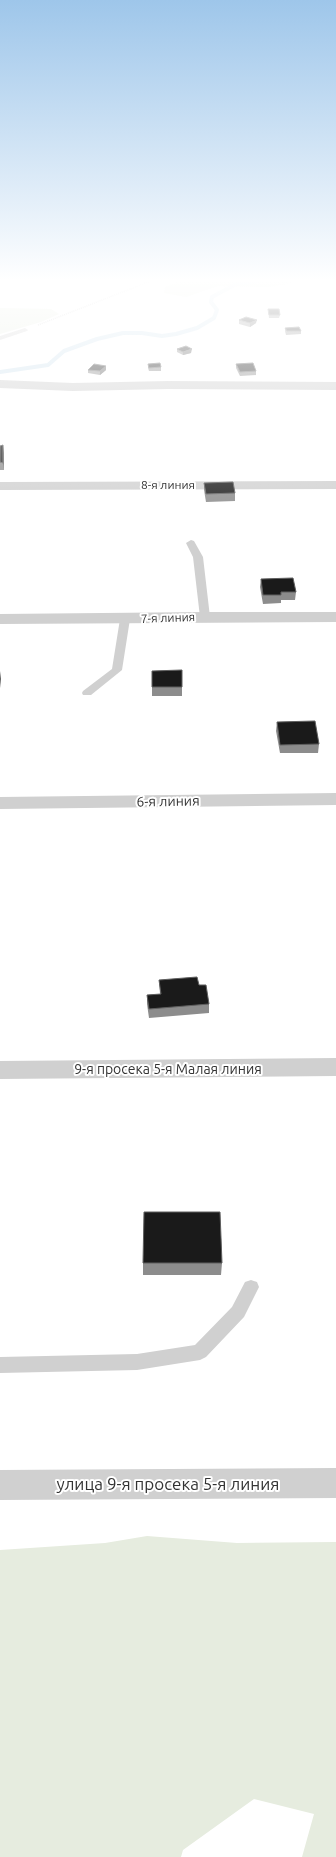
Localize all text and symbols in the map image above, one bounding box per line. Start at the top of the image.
street label: 8-я линия [141,478,195,491]
street label: 7-я линия [141,610,195,625]
street label: 6-я линия [136,792,200,810]
street label: 9-я просека 5-я Малая линия [74,1061,262,1077]
street label: улица 9-я просека 5-я линия [57,1474,280,1493]

